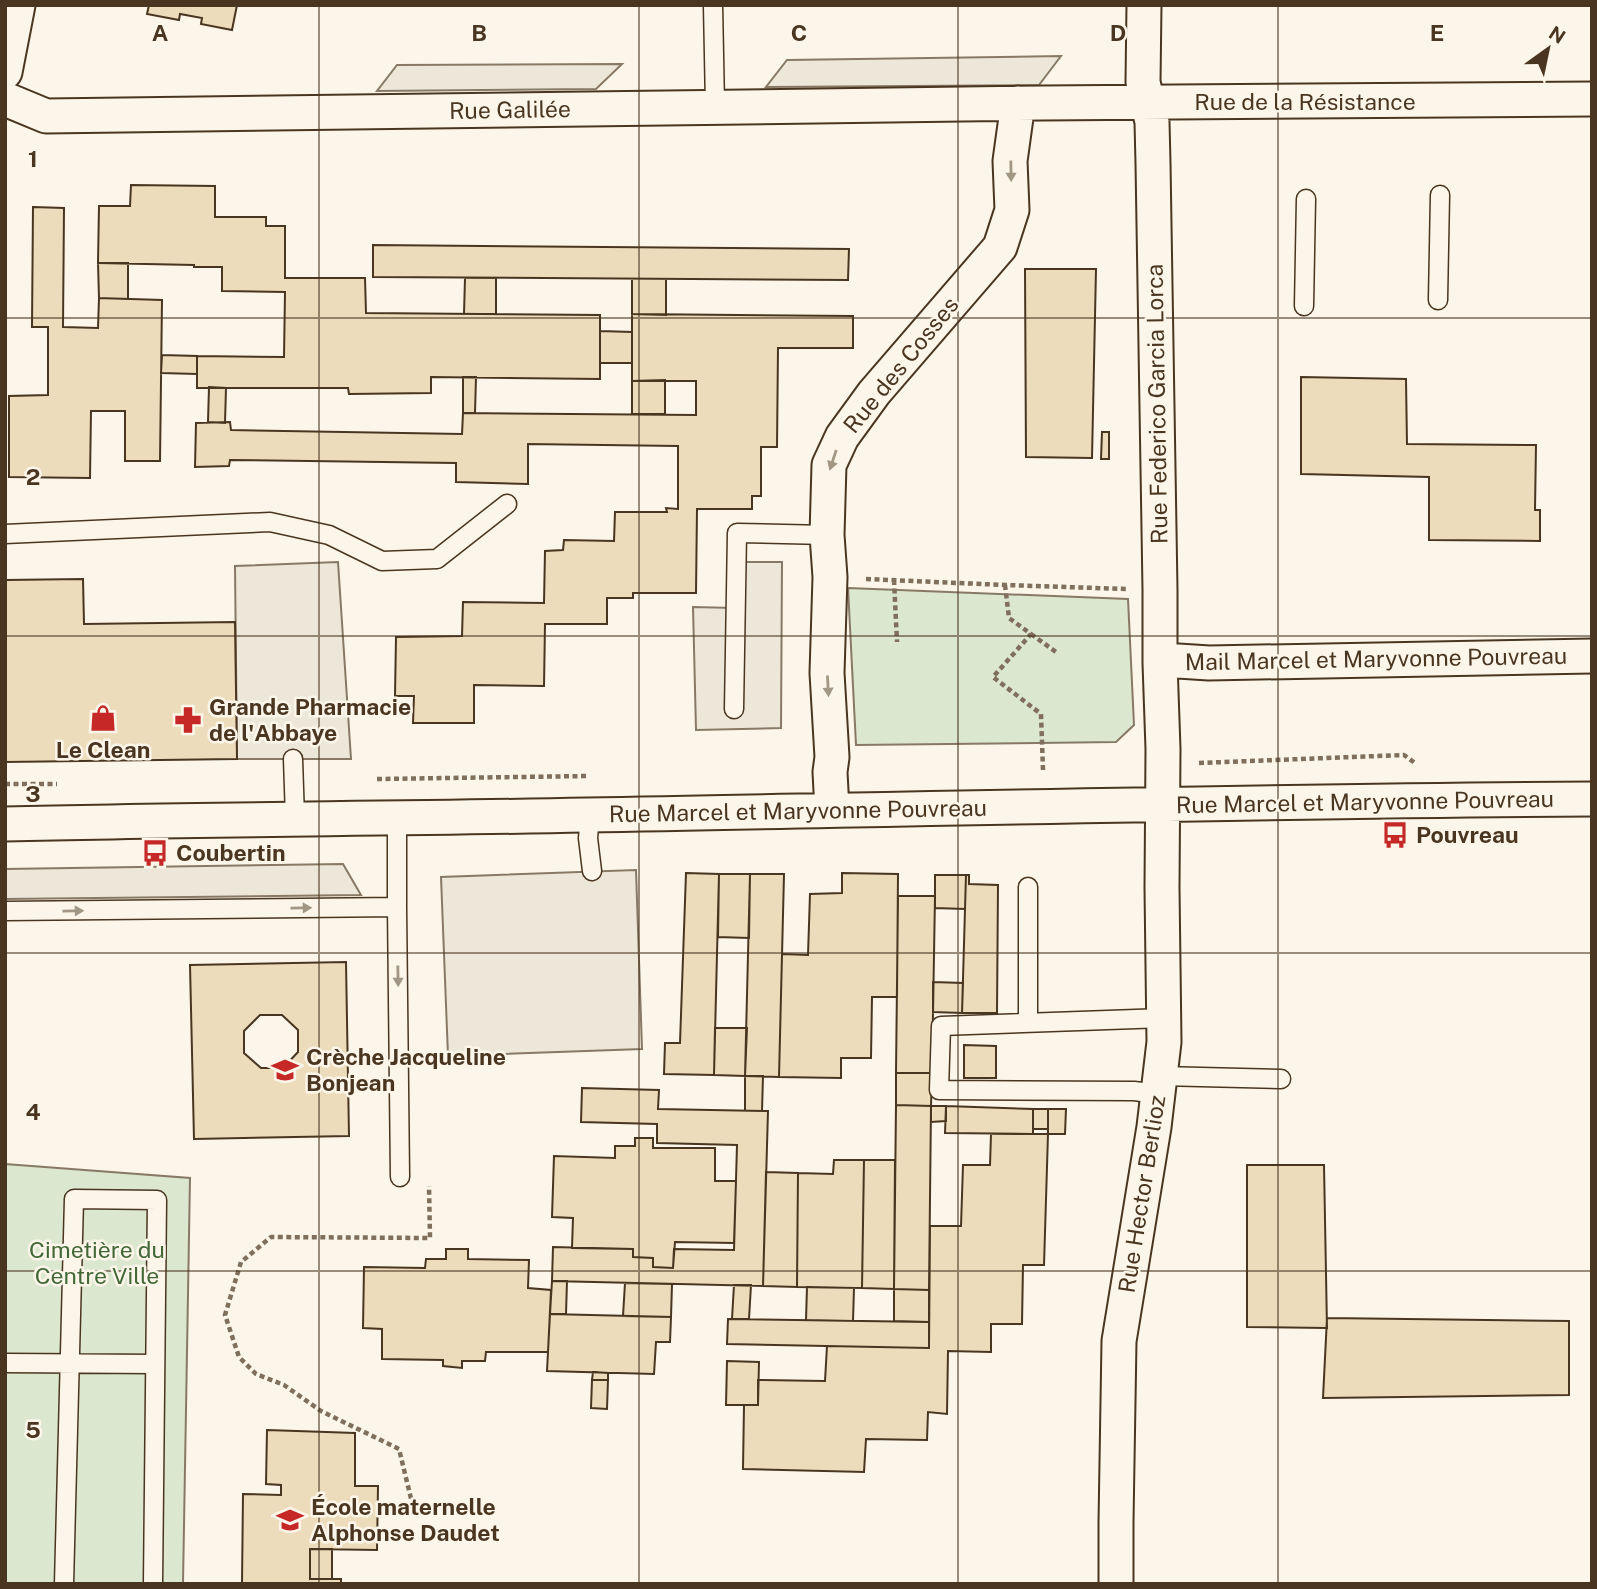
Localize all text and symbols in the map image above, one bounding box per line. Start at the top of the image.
north arrow [1513,14,1583,84]
text: A [152,19,169,46]
text: B [471,19,487,46]
text: C [791,19,807,46]
text: D [1110,19,1126,46]
text: E [1430,19,1444,46]
text: N [1545,21,1569,48]
street label: Rue de la Résistance [1194,88,1416,115]
street label: Rue Galilée [449,95,571,124]
text: 1 [28,145,38,172]
one-way arrow [1005,160,1017,182]
street label: Rue Federico Garcia Lorca [1141,264,1172,544]
street label: Rue des Cosses [837,291,964,438]
one-way arrow [827,449,838,470]
text: 2 [26,463,40,490]
street label: Mail Marcel et Maryvonne Pouvreau [1185,642,1567,675]
one-way arrow [823,675,834,697]
place label: Grande Pharmacie de l'Abbaye [209,693,411,746]
shop icon: Le Clean [88,703,118,733]
pharmacy icon: Grande Pharmacie de l'Abbaye [173,705,203,735]
place label: Le Clean [56,736,150,763]
text: 3 [25,780,41,807]
street label: Rue Marcel et Maryvonne Pouvreau [1176,785,1554,818]
street label: Rue Marcel et Maryvonne Pouvreau [609,794,987,827]
bus stop icon: Pouvreau [1380,820,1410,850]
place label: Pouvreau [1416,821,1519,848]
bus stop icon: Coubertin [140,838,170,868]
place label: Coubertin [176,839,286,866]
one-way arrow [290,902,312,914]
one-way arrow [63,905,85,917]
one-way arrow [392,965,404,987]
place label: Crèche Jacqueline Bonjean [306,1043,506,1096]
school or university icon: Crèche Jacqueline Bonjean [270,1055,300,1085]
street label: Rue Hector Berlioz [1113,1093,1170,1295]
text: 4 [25,1098,41,1125]
park label: Cimetière du Centre Ville [29,1236,165,1289]
text: 5 [25,1416,41,1443]
place label: École maternelle Alphonse Daudet [311,1493,500,1546]
school or university icon: École maternelle Alphonse Daudet [275,1505,305,1535]

